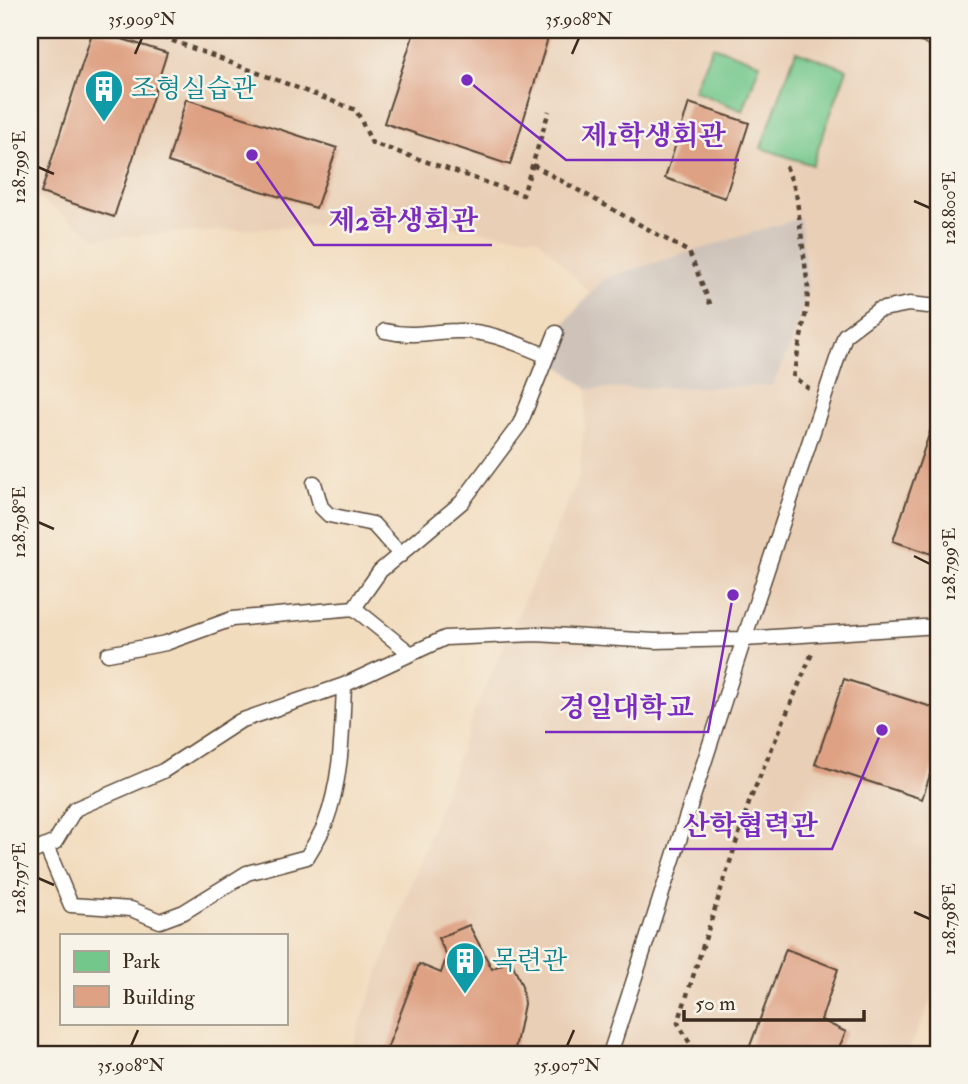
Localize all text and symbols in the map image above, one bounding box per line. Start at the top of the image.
text: 35.909°N [108,8,176,31]
text: 35.908°N [545,8,613,31]
building icon: 조형실습관 [83,68,125,123]
place label: 조형실습관 [131,73,257,105]
callout: 제1학생회관 [566,111,739,160]
text: 제1학생회관 [580,119,727,154]
text: 128.799°E [8,131,31,203]
text: 128.800°E [938,171,961,245]
callout: 제2학생회관 [314,196,492,245]
text: 제2학생회관 [328,204,479,239]
text: 128.798°E [8,486,31,558]
text: 128.799°E [938,528,961,600]
callout: 경일대학교 [545,683,708,732]
text: 경일대학교 [558,691,694,726]
callout: 산학협력관 [669,800,832,849]
text: 산학협력관 [682,809,819,844]
text: 128.797°E [8,842,31,914]
text: 128.798°E [938,883,961,955]
legend [60,934,287,1024]
building icon: 목련관 [444,940,486,995]
place label: 목련관 [492,945,567,977]
text: Park [122,948,160,975]
scale bar [684,979,865,1023]
text: Building [122,984,195,1011]
text: 50 m [695,990,736,1017]
text: 35.908°N [97,1054,165,1077]
text: 35.907°N [533,1054,601,1077]

